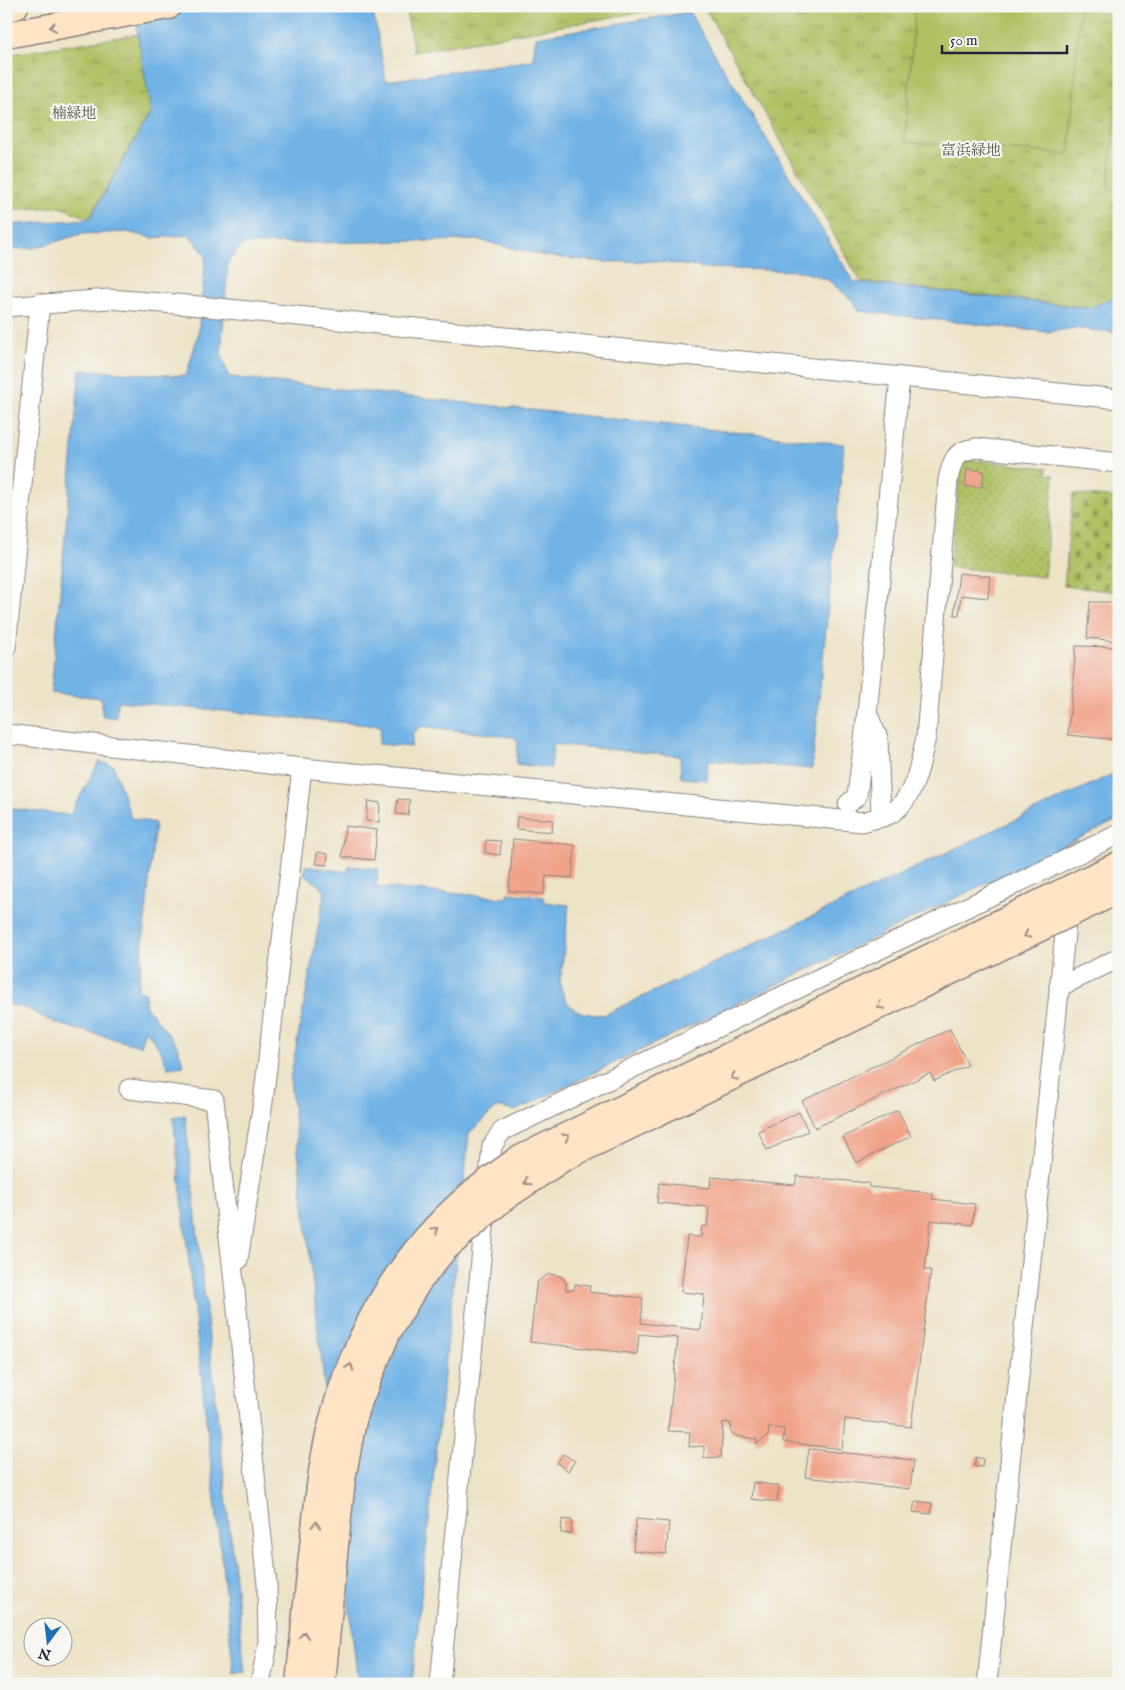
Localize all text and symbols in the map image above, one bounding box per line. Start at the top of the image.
one-way arrow [49,22,57,32]
scale bar [942,22,1068,54]
text: 50 m [950,31,978,50]
park label: 楠緑地 [51,104,97,123]
park label: 富浜緑地 [941,141,1001,160]
one-way arrow [1023,929,1032,939]
one-way arrow [877,1000,886,1010]
one-way arrow [730,1071,739,1081]
one-way arrow [561,1132,570,1143]
one-way arrow [524,1176,533,1185]
one-way arrow [429,1227,438,1236]
one-way arrow [344,1363,354,1372]
one-way arrow [310,1521,321,1529]
north arrow [22,1618,72,1668]
one-way arrow [298,1631,309,1639]
text: N [37,1643,54,1664]

